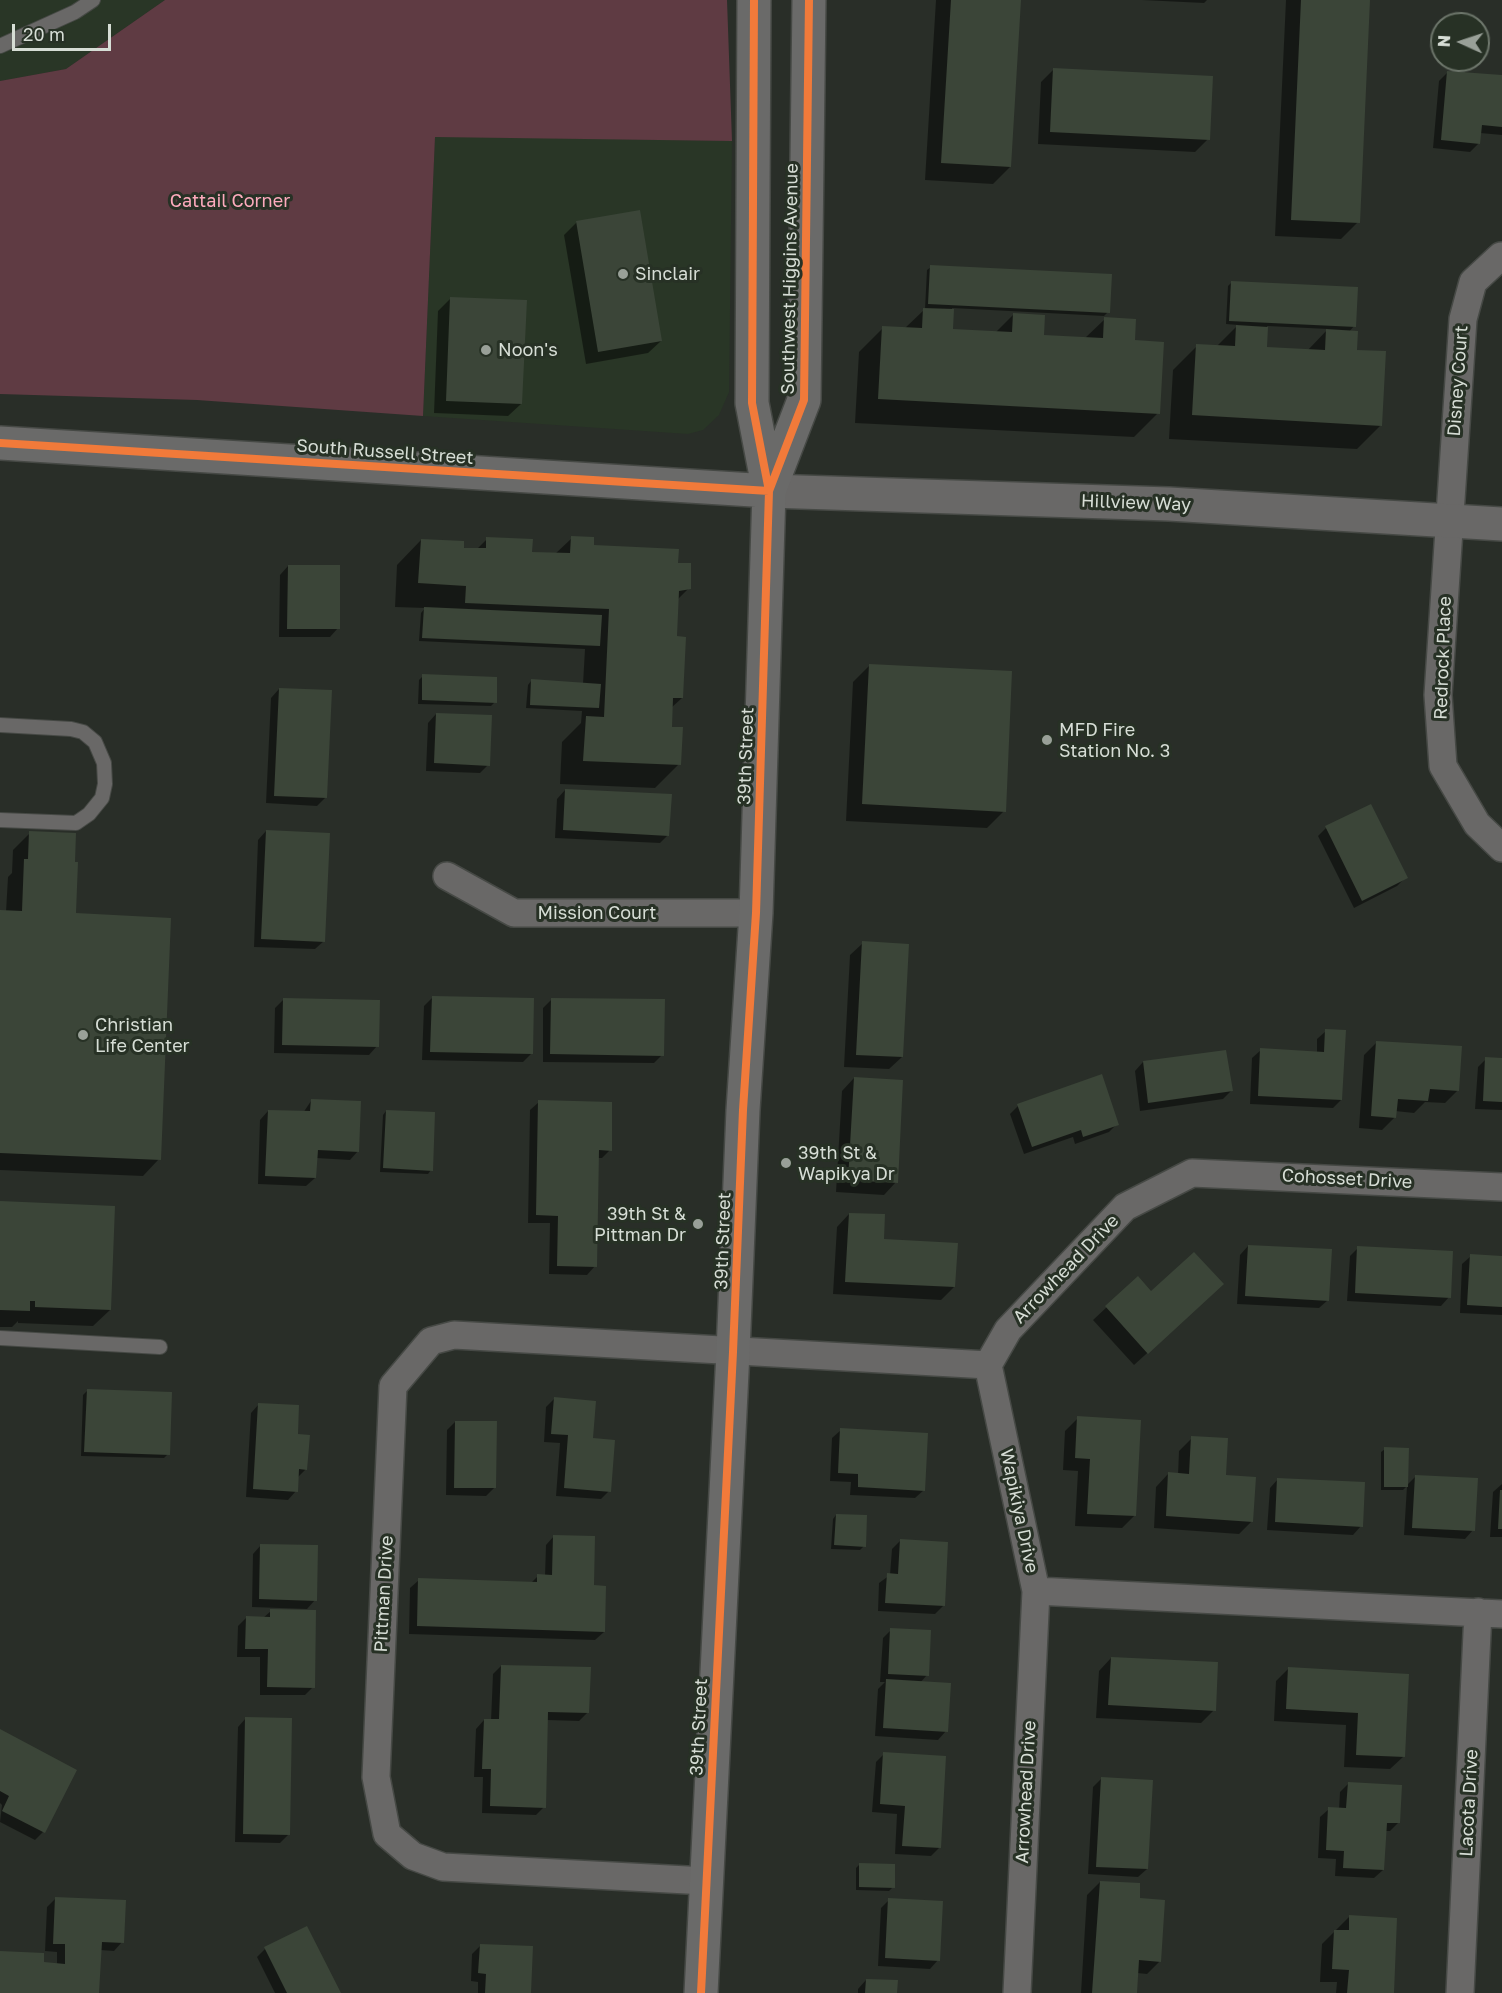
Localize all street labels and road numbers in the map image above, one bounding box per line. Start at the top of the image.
street label: Southwest Higgins Avenue [777,163,803,395]
street label: Disney Court [1443,325,1473,437]
street label: South Russell Street [296,435,474,469]
street label: Hillview Way [1080,490,1192,516]
street label: Redrock Place [1430,596,1456,720]
street label: 39th Street [734,707,758,805]
street label: Mission Court [537,902,657,924]
street label: Cohosset Drive [1281,1165,1413,1193]
street label: 39th Street [711,1192,735,1290]
street label: Arrowhead Drive [1009,1210,1123,1328]
street label: Wapikiya Drive [995,1447,1043,1575]
street label: Pittman Drive [370,1535,398,1653]
street label: 39th Street [686,1678,712,1776]
street label: Arrowhead Drive [1011,1720,1041,1864]
street label: Lacota Drive [1455,1749,1483,1857]

